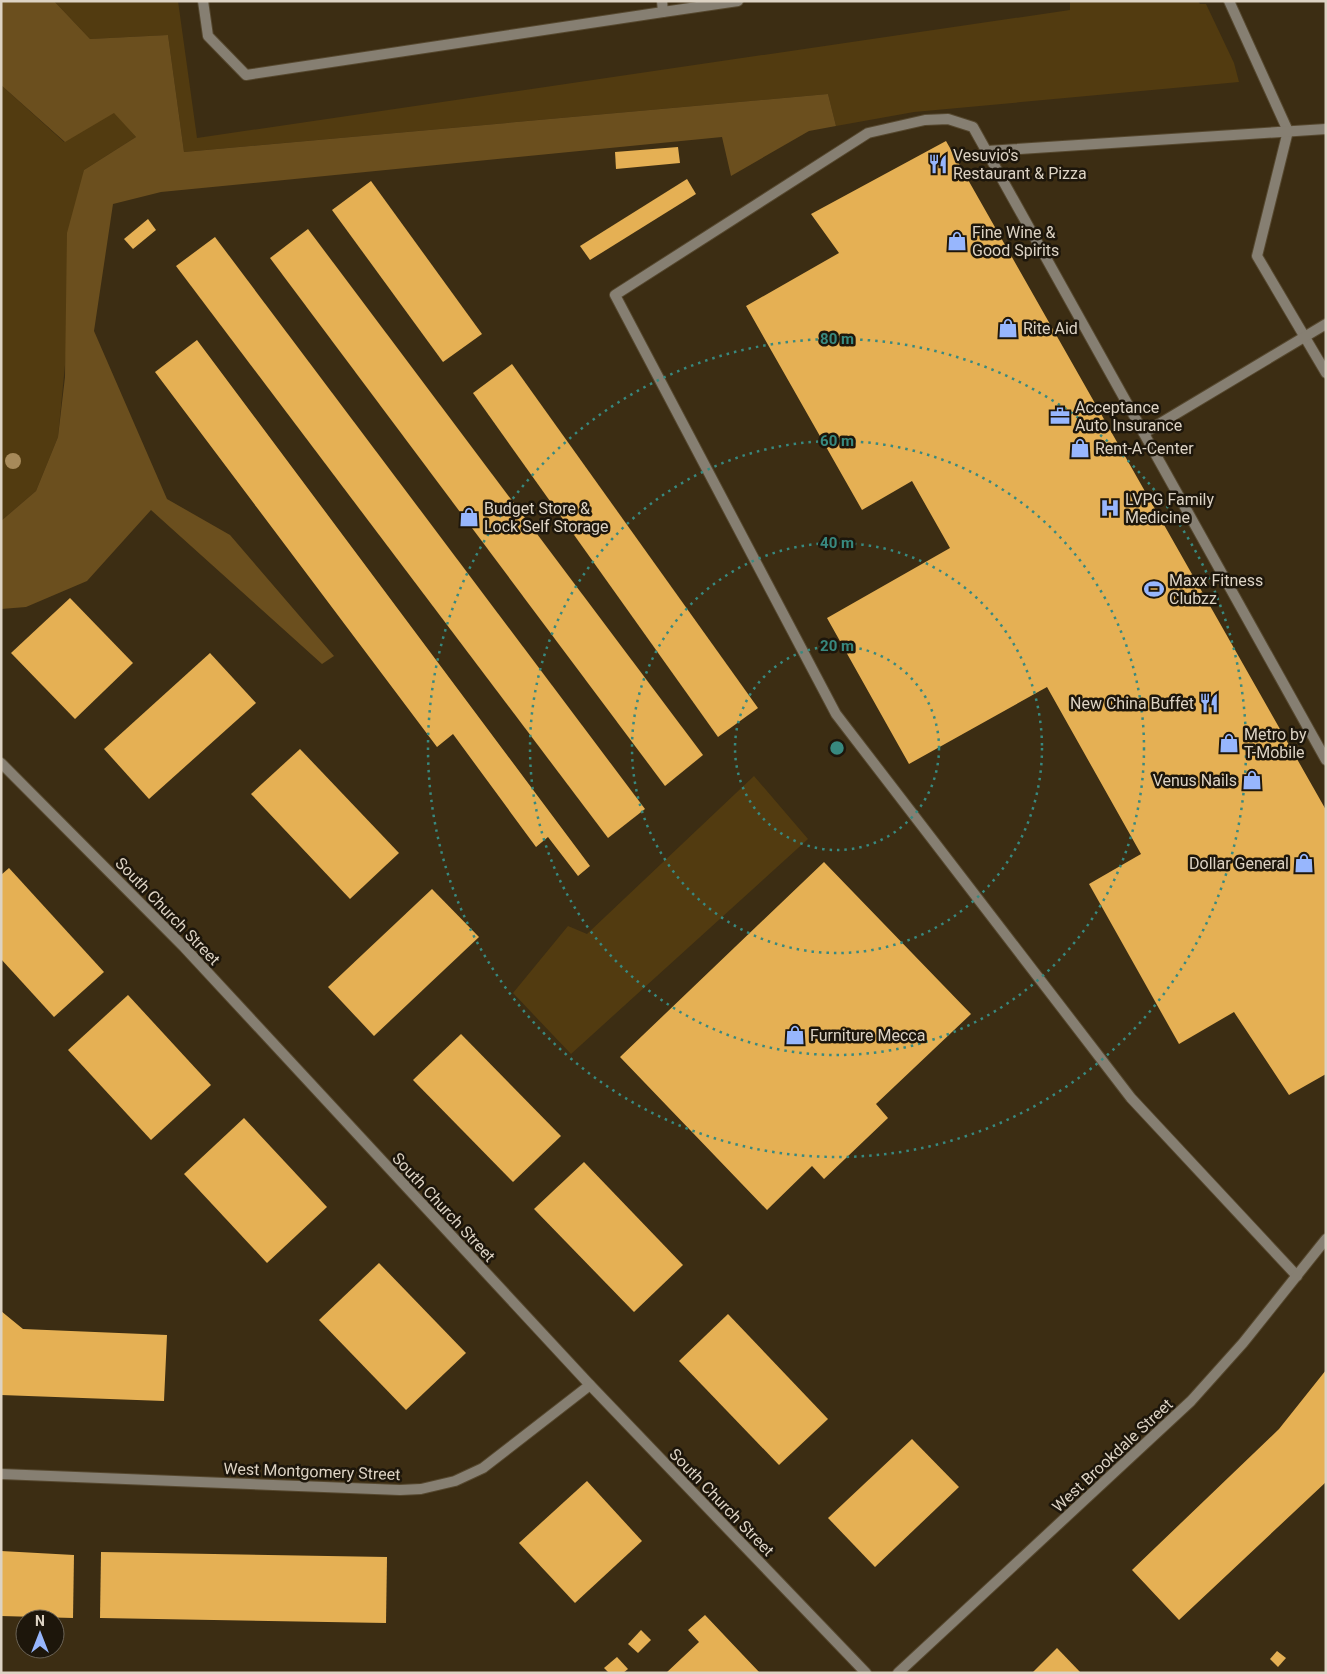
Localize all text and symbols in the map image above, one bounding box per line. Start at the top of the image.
place label: Vesuvio's Restaurant & Pizza [953,146,1087,183]
restaurant icon: Vesuvio's Restaurant & Pizza [927,153,949,175]
place label: Fine Wine & Good Spirits [972,223,1059,260]
shop icon: Fine Wine & Good Spirits [946,230,968,252]
shop icon: Rite Aid [997,317,1019,339]
place label: Rite Aid [1023,319,1078,338]
text: 80 m [820,330,854,348]
place label: Acceptance Auto Insurance [1075,398,1182,435]
office icon: Acceptance Auto Insurance [1049,405,1071,427]
text: 60 m [820,432,854,450]
shop icon: Rent-A-Center [1069,437,1091,459]
place label: Rent-A-Center [1095,439,1194,458]
place label: LVPG Family Medicine [1125,490,1214,527]
hospital icon: LVPG Family Medicine [1099,497,1121,519]
place label: Budget Store & Lock Self Storage [484,499,609,536]
shop icon: Budget Store & Lock Self Storage [458,506,480,528]
text: 40 m [820,534,854,552]
place label: Maxx Fitness Clubzz [1169,571,1263,608]
sports icon: Maxx Fitness Clubzz [1143,578,1165,600]
text: 20 m [820,637,854,655]
restaurant icon: New China Buffet [1198,692,1220,714]
place label: New China Buffet [1070,694,1194,713]
place label: Metro by T-Mobile [1244,725,1307,762]
shop icon: Metro by T-Mobile [1218,732,1240,754]
centre of rings [828,739,846,757]
shop icon: Venus Nails [1241,769,1263,791]
place label: Venus Nails [1153,771,1237,790]
shop icon: Dollar General [1293,852,1315,874]
street label: South Church Street [111,854,224,969]
place label: Dollar General [1189,854,1289,873]
shop icon: Furniture Mecca [784,1024,806,1046]
place label: Furniture Mecca [810,1026,925,1045]
street label: South Church Street [388,1149,499,1266]
street label: West Brookdale Street [1048,1395,1176,1516]
street label: South Church Street [665,1445,778,1560]
street label: West Montgomery Street [223,1459,401,1484]
north arrow [15,1609,65,1659]
text: N [35,1613,45,1629]

